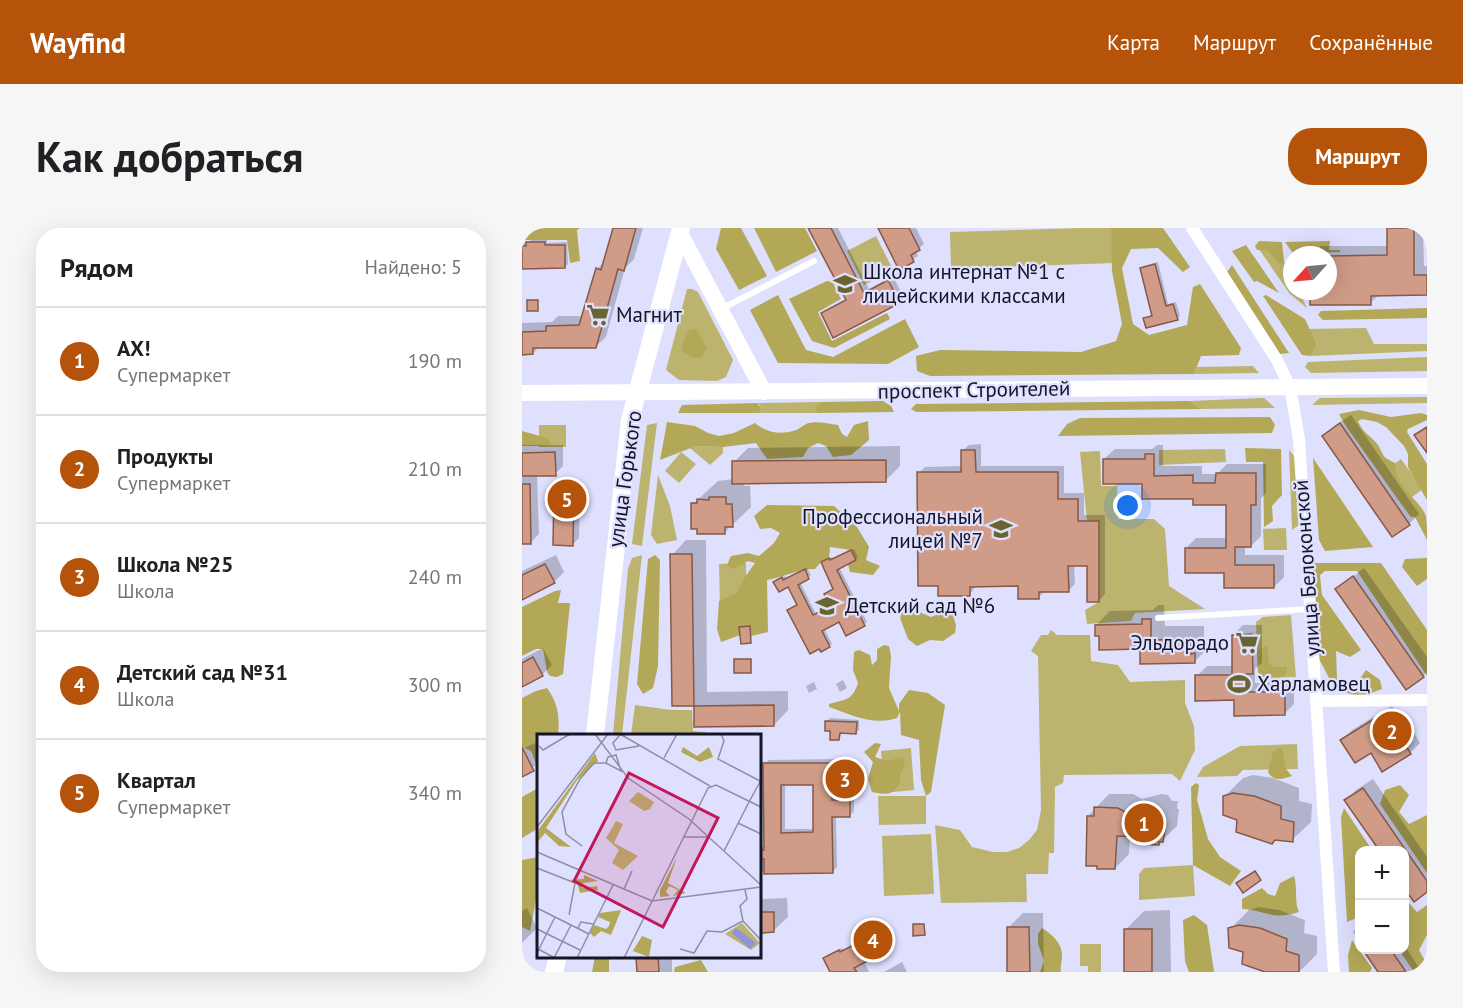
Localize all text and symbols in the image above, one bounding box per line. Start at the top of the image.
text: Wayfind [30,24,126,61]
text: Карта [1107,29,1160,56]
text: Маршрут [1193,29,1276,56]
text: Сохранённые [1309,29,1433,56]
button: Маршрут [1288,128,1427,185]
text: Как добраться [36,129,303,184]
north arrow [1283,246,1337,300]
text: Рядом [60,251,134,284]
text: Найдено: 5 [365,254,462,280]
place label: Школа интернат №1 с лицейскими классами [862,258,1066,309]
school or university icon: Школа интернат №1 с лицейскими классами [832,271,858,297]
place label: Магнит [616,301,683,328]
supermarket icon: Магнит [585,302,611,328]
text: АХ! [117,334,151,362]
text: 1 [74,348,85,374]
text: 190 m [408,348,462,374]
text: Супермаркет [117,362,230,388]
street label: проспект Строителей [877,374,1071,405]
street label: улица Горького [602,409,647,549]
text: Продукты [117,442,213,470]
text: 2 [74,456,85,482]
text: 210 m [408,456,462,482]
text: Супермаркет [117,470,230,496]
pin: 5 [548,476,586,522]
street label: улица Белоконской [1287,479,1326,657]
your location [1113,491,1142,520]
place label: Профессиональный лицей №7 [802,503,983,554]
school or university icon: Профессиональный лицей №7 [988,516,1014,542]
text: Школа №25 [117,550,234,578]
text: 3 [74,564,85,590]
text: 240 m [408,564,462,590]
text: Школа [117,578,174,604]
place label: Детский сад №6 [845,592,995,619]
school or university icon: Детский сад №6 [814,593,840,619]
place label: Эльдорадо [1130,629,1229,656]
supermarket icon: Эльдорадо [1234,630,1260,656]
text: Детский сад №31 [117,658,288,686]
place label: Харламовец [1257,670,1371,697]
sports icon: Харламовец [1226,671,1252,697]
text: 4 [74,672,85,698]
text: 300 m [408,672,462,698]
text: Школа [117,686,174,712]
pin: 2 [1372,708,1412,754]
inset map [537,734,760,957]
pin: 3 [826,756,864,802]
text: Квартал [117,766,196,794]
text: 5 [74,780,85,806]
text: 340 m [408,780,462,806]
text: Супермаркет [117,794,230,820]
pin: 1 [1124,800,1164,846]
map controls [1355,846,1409,954]
button: + [1355,846,1409,900]
button: − [1355,900,1409,954]
pin: 4 [854,918,892,962]

